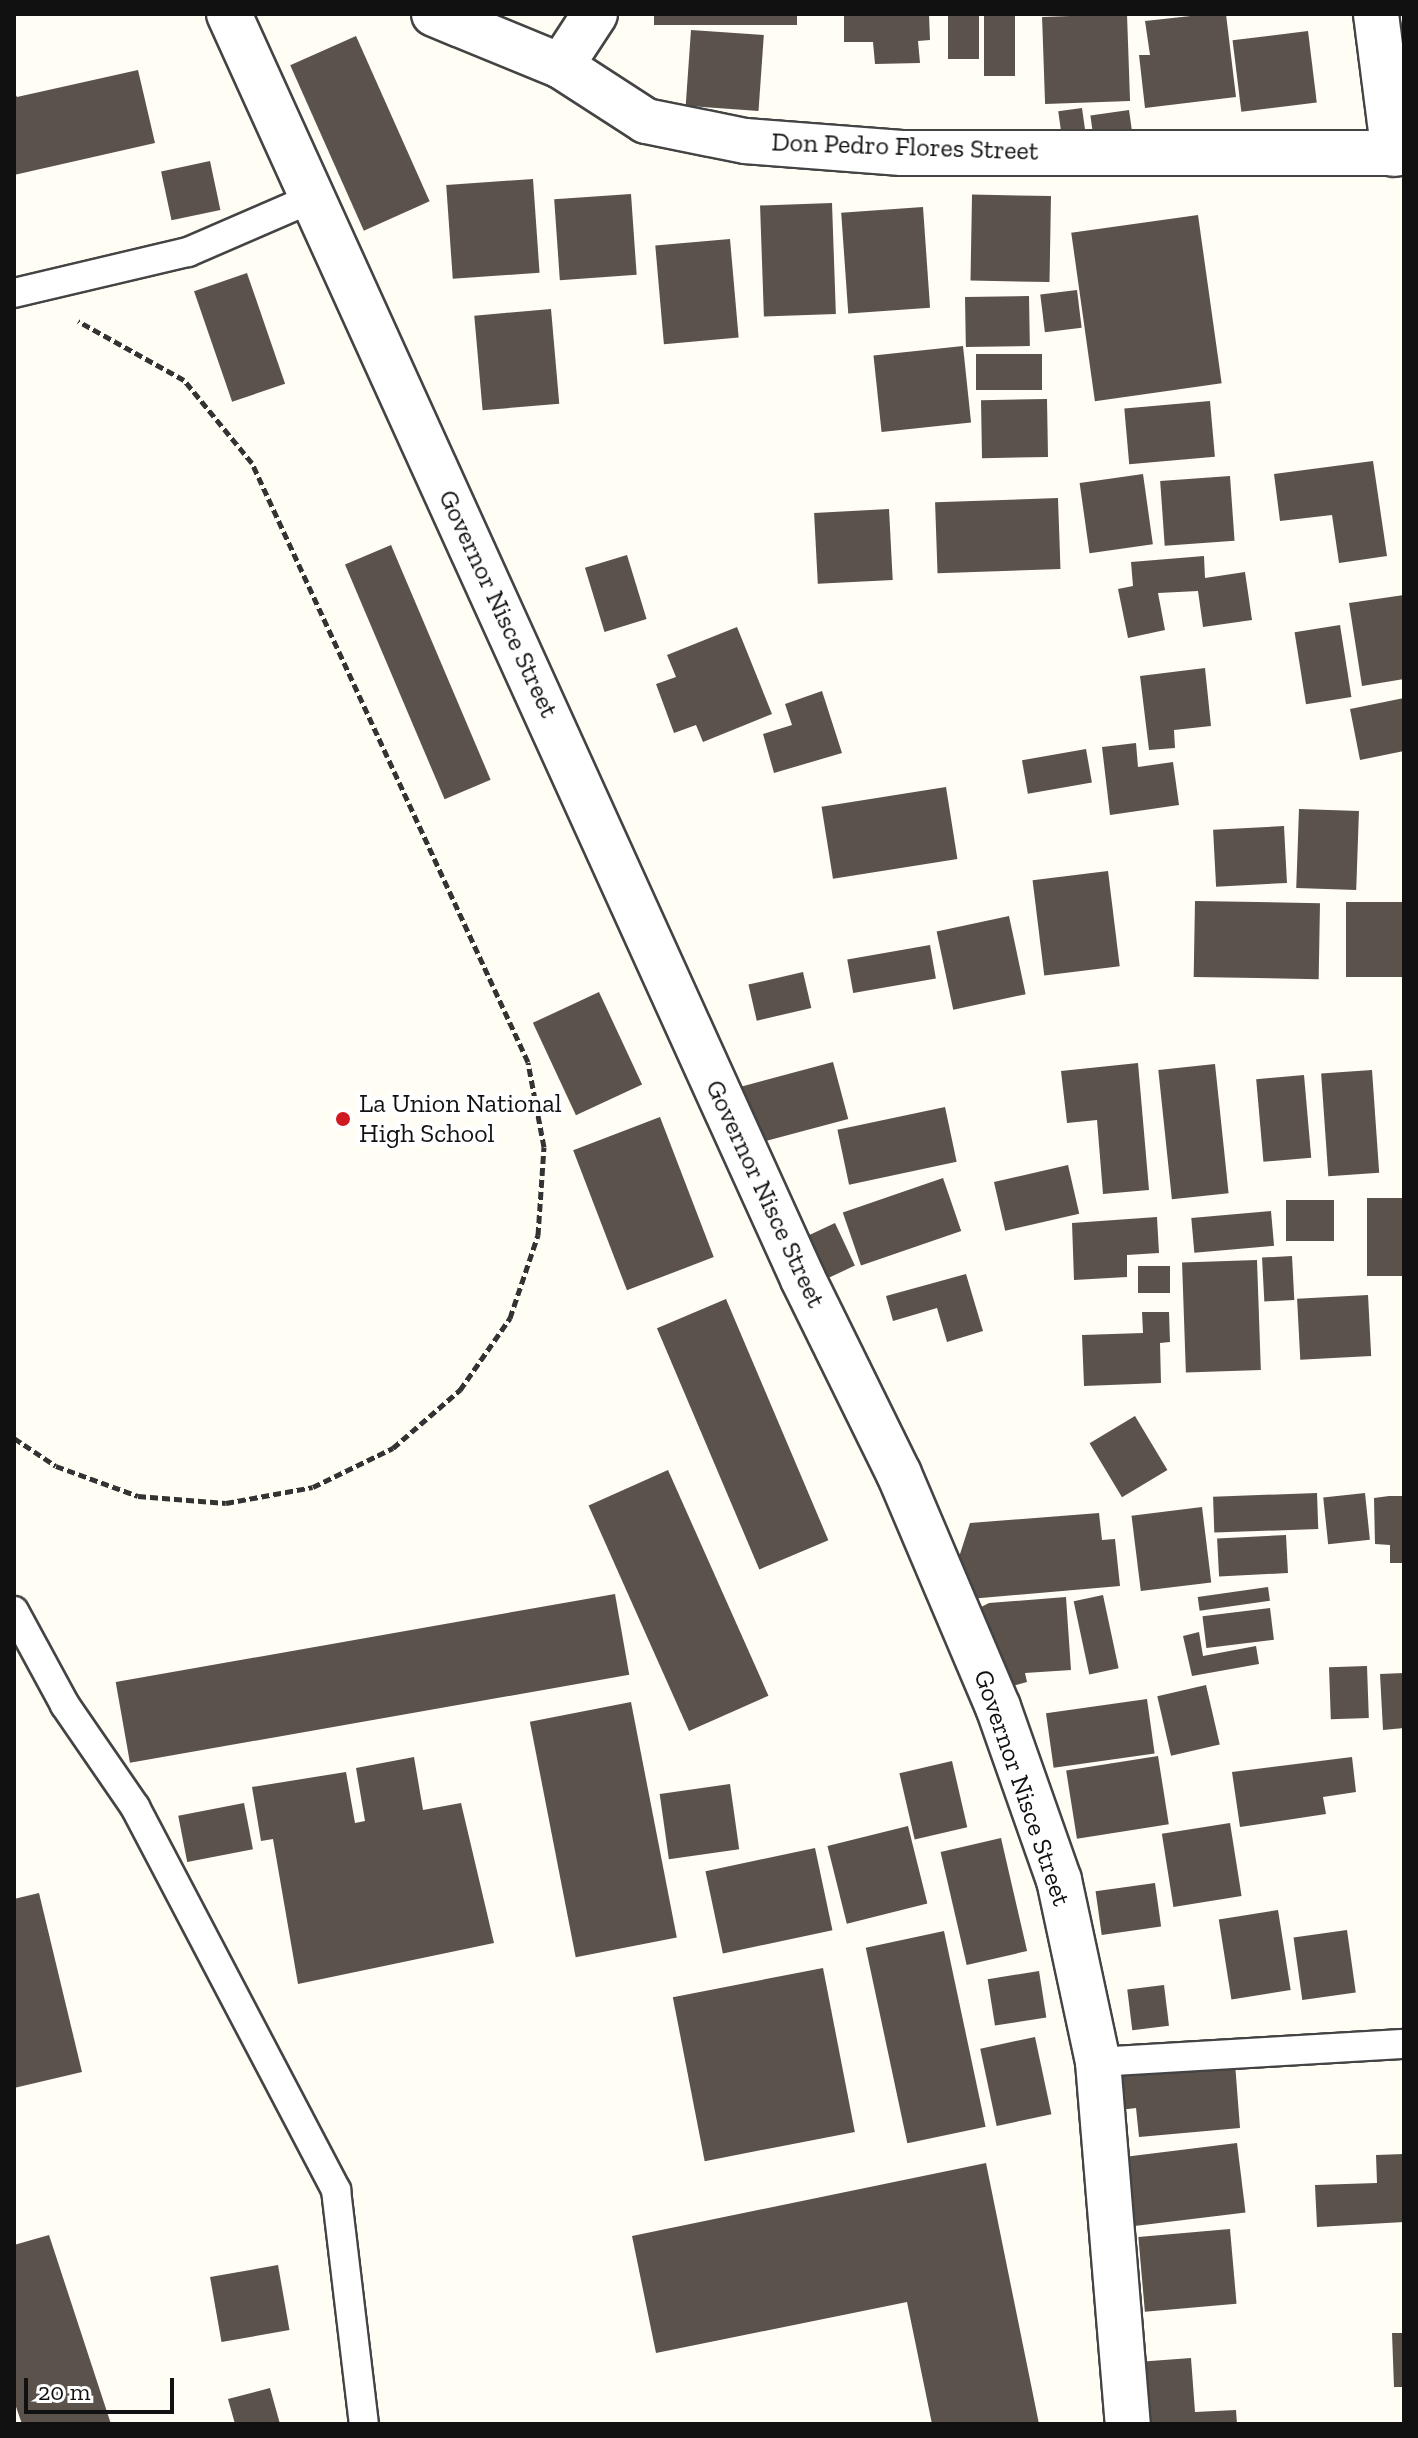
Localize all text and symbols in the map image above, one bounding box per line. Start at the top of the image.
street label: Don Pedro Flores Street [771,127,1039,167]
street label: Governor Nisce Street [431,485,565,723]
street label: Governor Nisce Street [698,1075,832,1313]
place label: La Union National High School [359,1088,562,1150]
marker: La Union National High School [334,1110,352,1128]
street label: Governor Nisce Street [967,1666,1077,1910]
scale bar [28,2362,178,2412]
text: 20 m [38,2377,90,2406]

